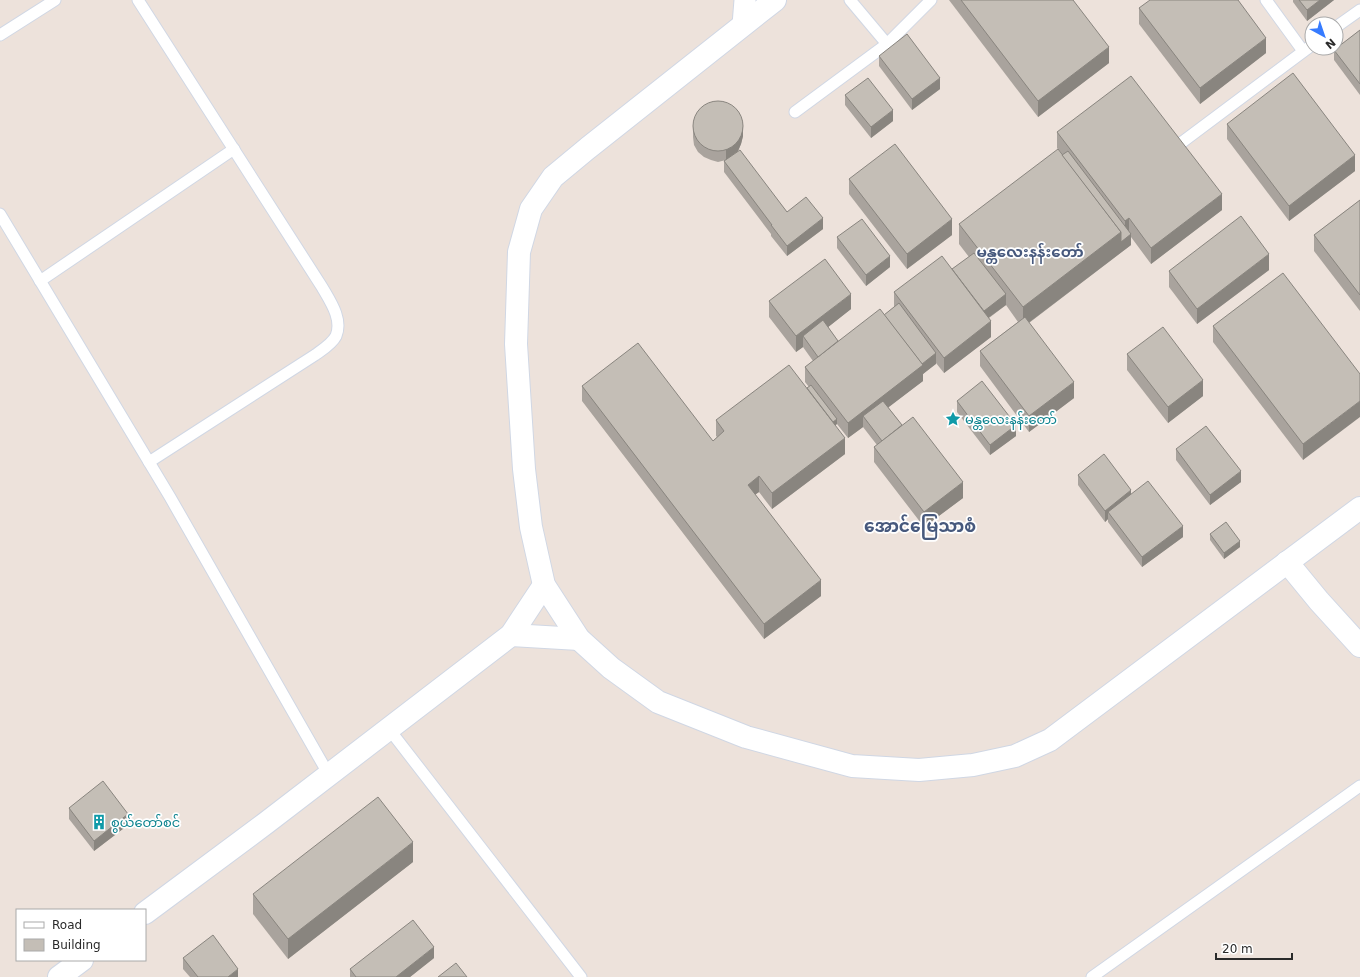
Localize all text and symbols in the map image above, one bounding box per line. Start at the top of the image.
north arrow [1304,16,1344,56]
text: N [1322,35,1338,51]
district label: မန္တလေးနန်းတော် [976,242,1084,264]
place icon: မန္တလေးနန်းတော် [944,410,962,428]
place label: မန္တလေးနန်းတော် [965,411,1057,430]
district label: အောင်မြေသာစံ [864,514,976,540]
building icon: စွယ်တော်စင် [90,813,108,831]
place label: စွယ်တော်စင် [111,814,180,833]
legend [16,909,146,961]
text: Road [52,918,82,932]
scale bar [1216,935,1292,961]
text: Building [52,938,101,952]
text: 20 m [1222,942,1253,956]

